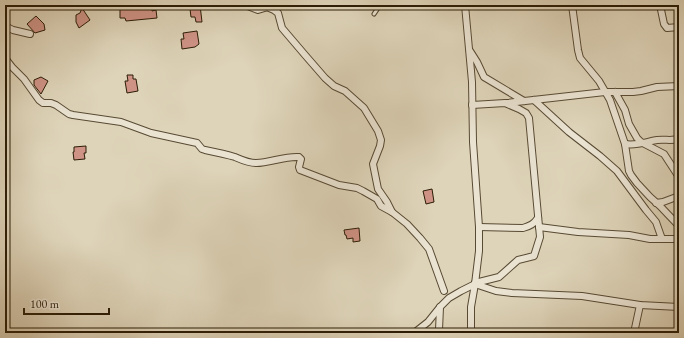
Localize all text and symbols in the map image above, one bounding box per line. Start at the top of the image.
scale bar [24,290,109,316]
text: 100 m [30,296,60,312]

